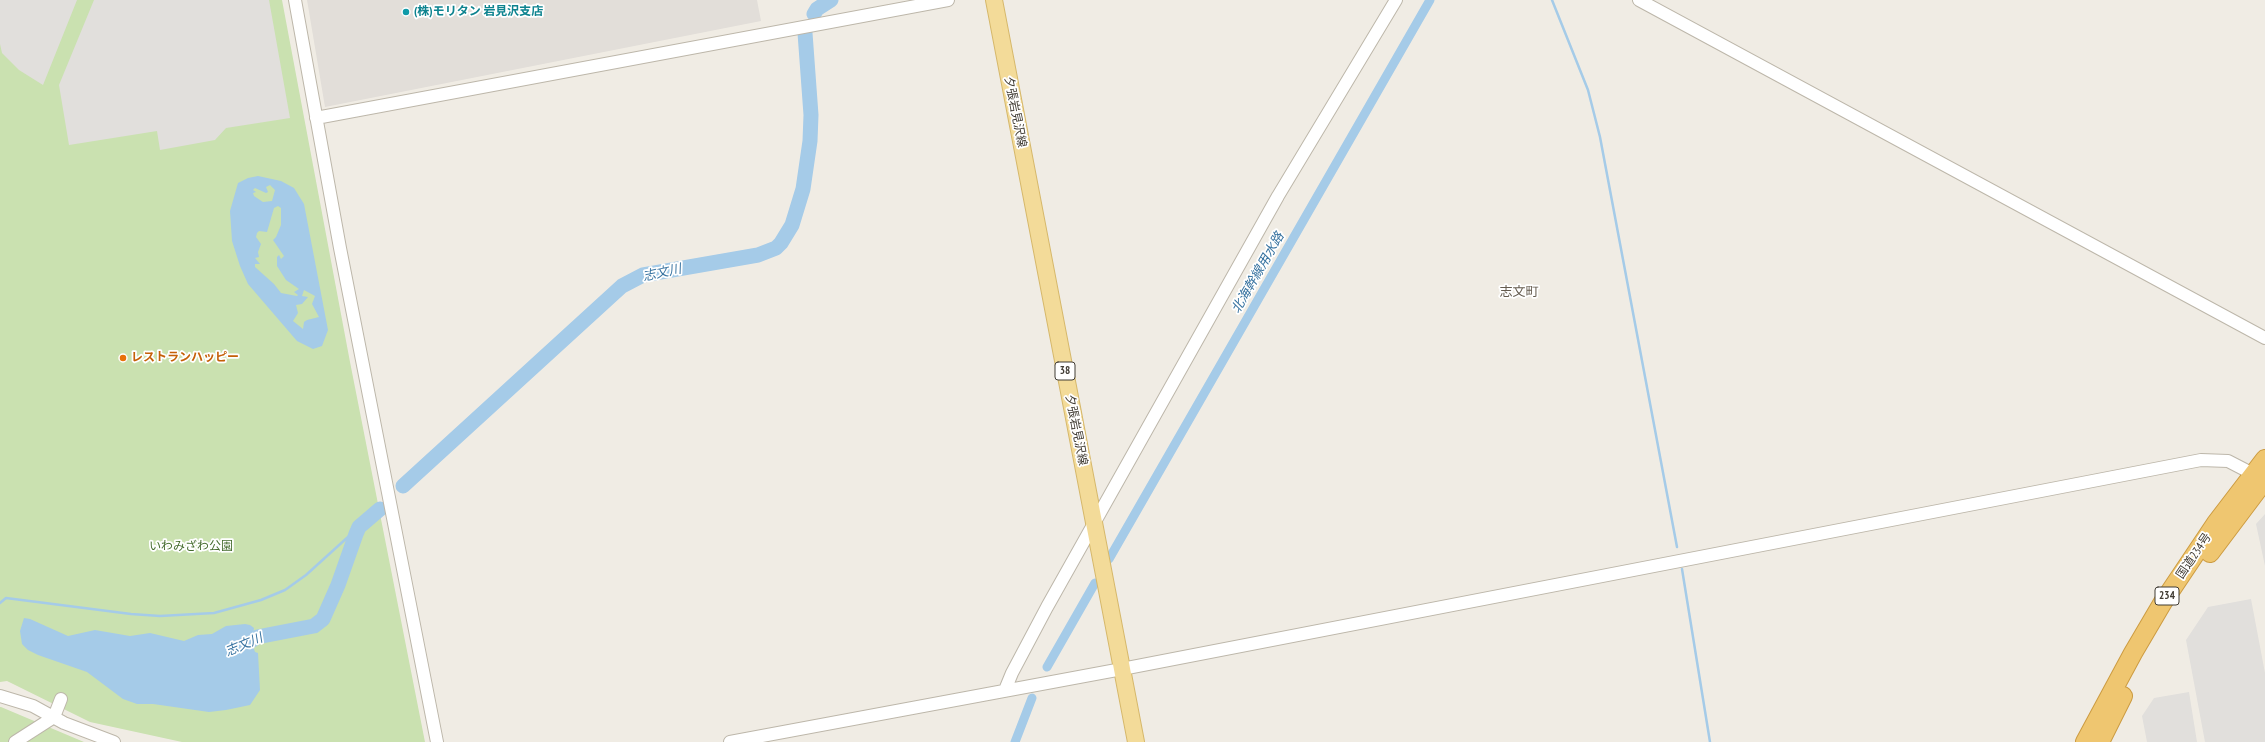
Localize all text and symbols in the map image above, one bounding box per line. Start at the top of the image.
place label: (株)モリタン 岩見沢支店 [414,5,543,19]
marker: (株)モリタン 岩見沢支店 [401,7,411,17]
street label: 夕張岩見沢線 [1001,75,1029,149]
water label: 北海幹線用水路 [1228,230,1288,316]
water label: 志文川 [641,261,683,285]
district label: 志文町 [1500,284,1538,300]
place label: レストランハッピー [131,351,239,365]
marker: レストランハッピー [118,353,128,363]
road number: 38 [1055,362,1075,380]
street label: 夕張岩見沢線 [1062,393,1090,467]
street label: 国道234号 [2173,530,2215,582]
park label: いわみざわ公園 [149,540,233,554]
road number: 234 [2155,587,2179,605]
water label: 志文川 [223,630,265,660]

